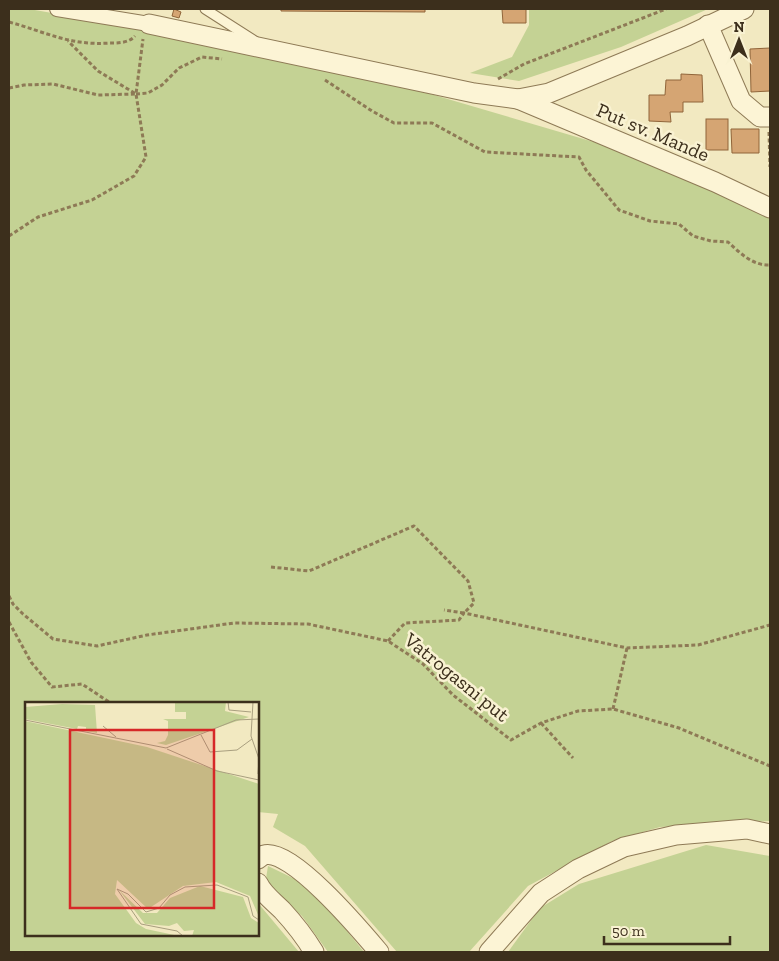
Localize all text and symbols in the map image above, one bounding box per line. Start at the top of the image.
north arrow [714,15,764,65]
text: N [734,19,745,36]
street label: Put sv. Mande [593,97,713,167]
street label: Vatrogasni put [399,627,515,727]
inset map [25,702,259,936]
scale bar [604,914,730,946]
text: 50 m [612,922,645,940]

